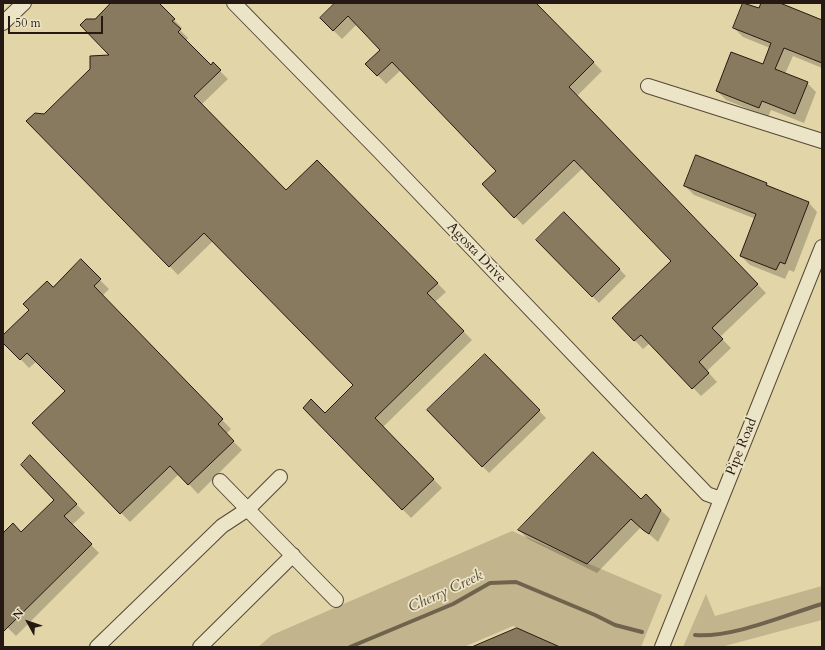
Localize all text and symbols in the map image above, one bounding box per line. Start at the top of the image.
scale bar [10,8,105,34]
text: 50 m [15,15,41,31]
street label: Agosta Drive [443,219,509,287]
street label: Pipe Road [723,416,761,478]
water label: Cherry Creek [406,567,486,617]
north arrow [8,602,48,642]
text: N [10,605,27,622]

